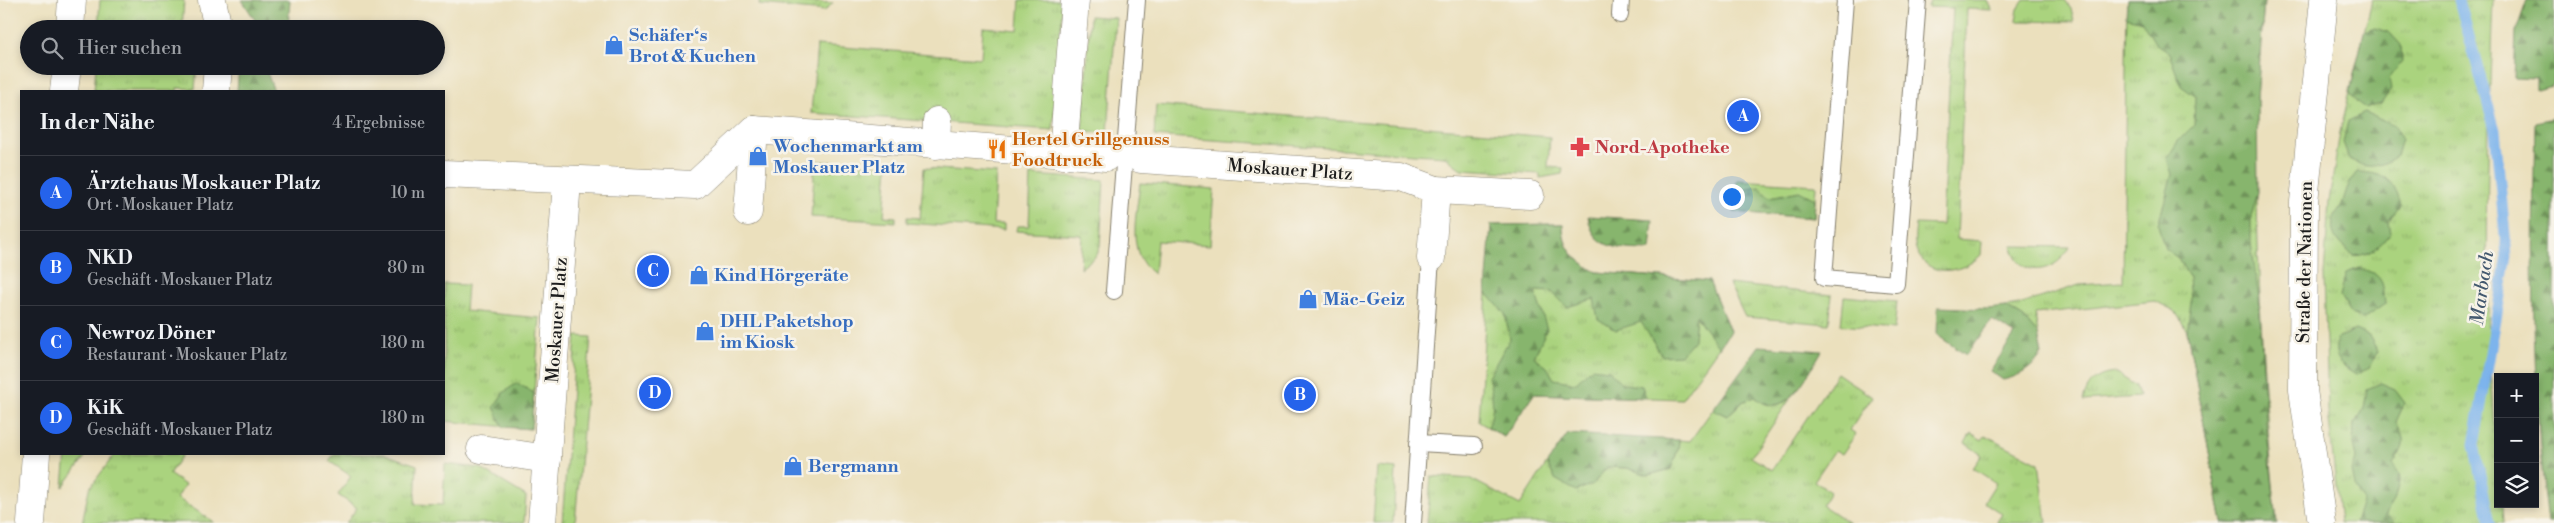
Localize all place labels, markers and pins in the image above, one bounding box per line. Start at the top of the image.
place label: Schäfer‘s Brot & Kuchen [629,24,756,68]
shop icon: Schäfer‘s Brot & Kuchen [603,34,625,56]
pin: A [1727,97,1759,135]
place label: Hertel Grillgenuss Foodtruck [1012,128,1170,172]
place label: Wochenmarkt am Moskauer Platz [772,135,923,179]
pharmacy icon: Nord-Apotheke [1569,136,1591,158]
place label: Nord-Apotheke [1595,136,1730,159]
restaurant icon: Hertel Grillgenuss Foodtruck [986,138,1008,160]
shop icon: Wochenmarkt am Moskauer Platz [747,145,769,167]
pin: C [637,252,669,290]
shop icon: Kind Hörgeräte [688,264,710,286]
place label: Kind Hörgeräte [714,264,849,287]
shop icon: Mäc-Geiz [1297,288,1319,310]
place label: Mäc-Geiz [1323,288,1405,311]
place label: DHL Paketshop im Kiosk [720,310,854,354]
shop icon: DHL Paketshop im Kiosk [694,320,716,342]
pin: D [639,374,671,412]
pin: B [1284,376,1316,414]
shop icon: Bergmann [782,455,804,477]
place label: Bergmann [808,455,899,478]

